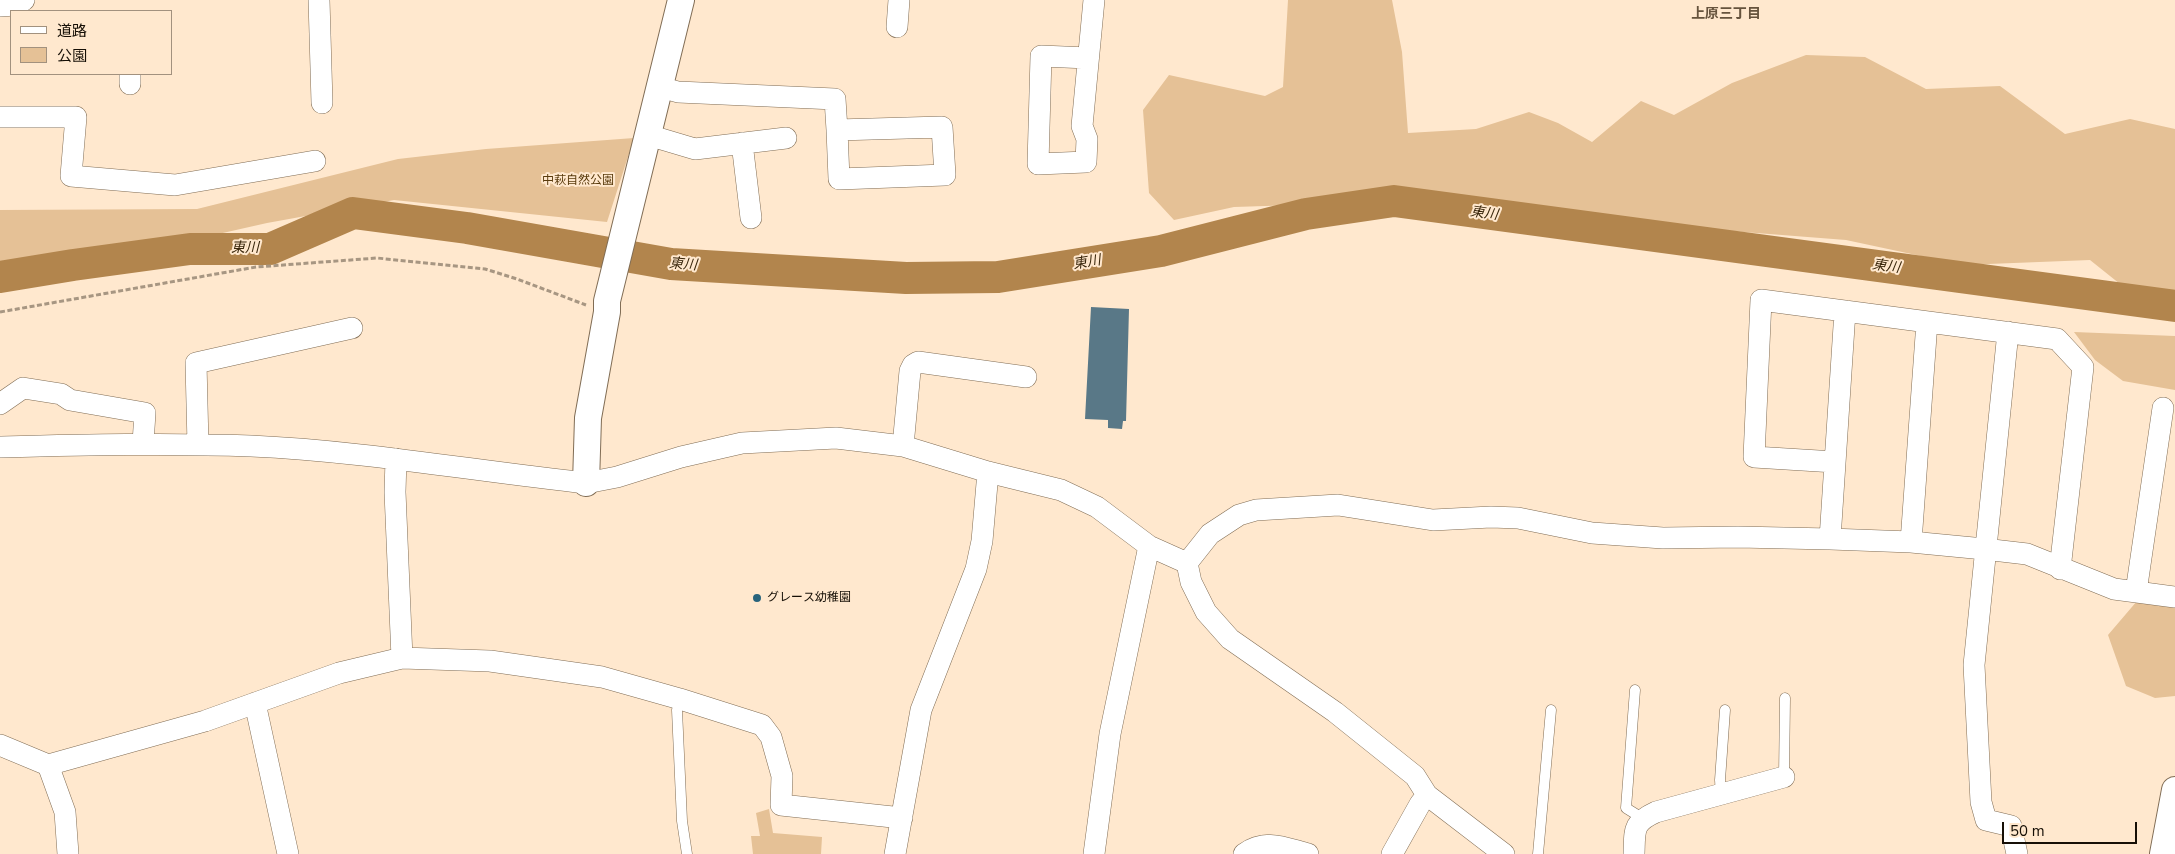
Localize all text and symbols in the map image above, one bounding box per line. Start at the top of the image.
district label: 上原三丁目 [1691,7,1761,23]
legend [10,10,172,75]
text: 道路 [57,21,87,41]
text: 公園 [57,46,87,66]
park label: 中萩自然公園 [542,174,614,188]
water label: 東川 [1469,204,1499,224]
water label: 東川 [231,241,259,257]
water label: 東川 [1072,253,1102,273]
water label: 東川 [668,255,698,275]
water label: 東川 [1871,257,1901,277]
place label: グレース幼稚園 [767,591,851,605]
marker: グレース幼稚園 [751,592,763,604]
scale bar [2005,812,2140,844]
text: 50 m [2010,821,2045,841]

